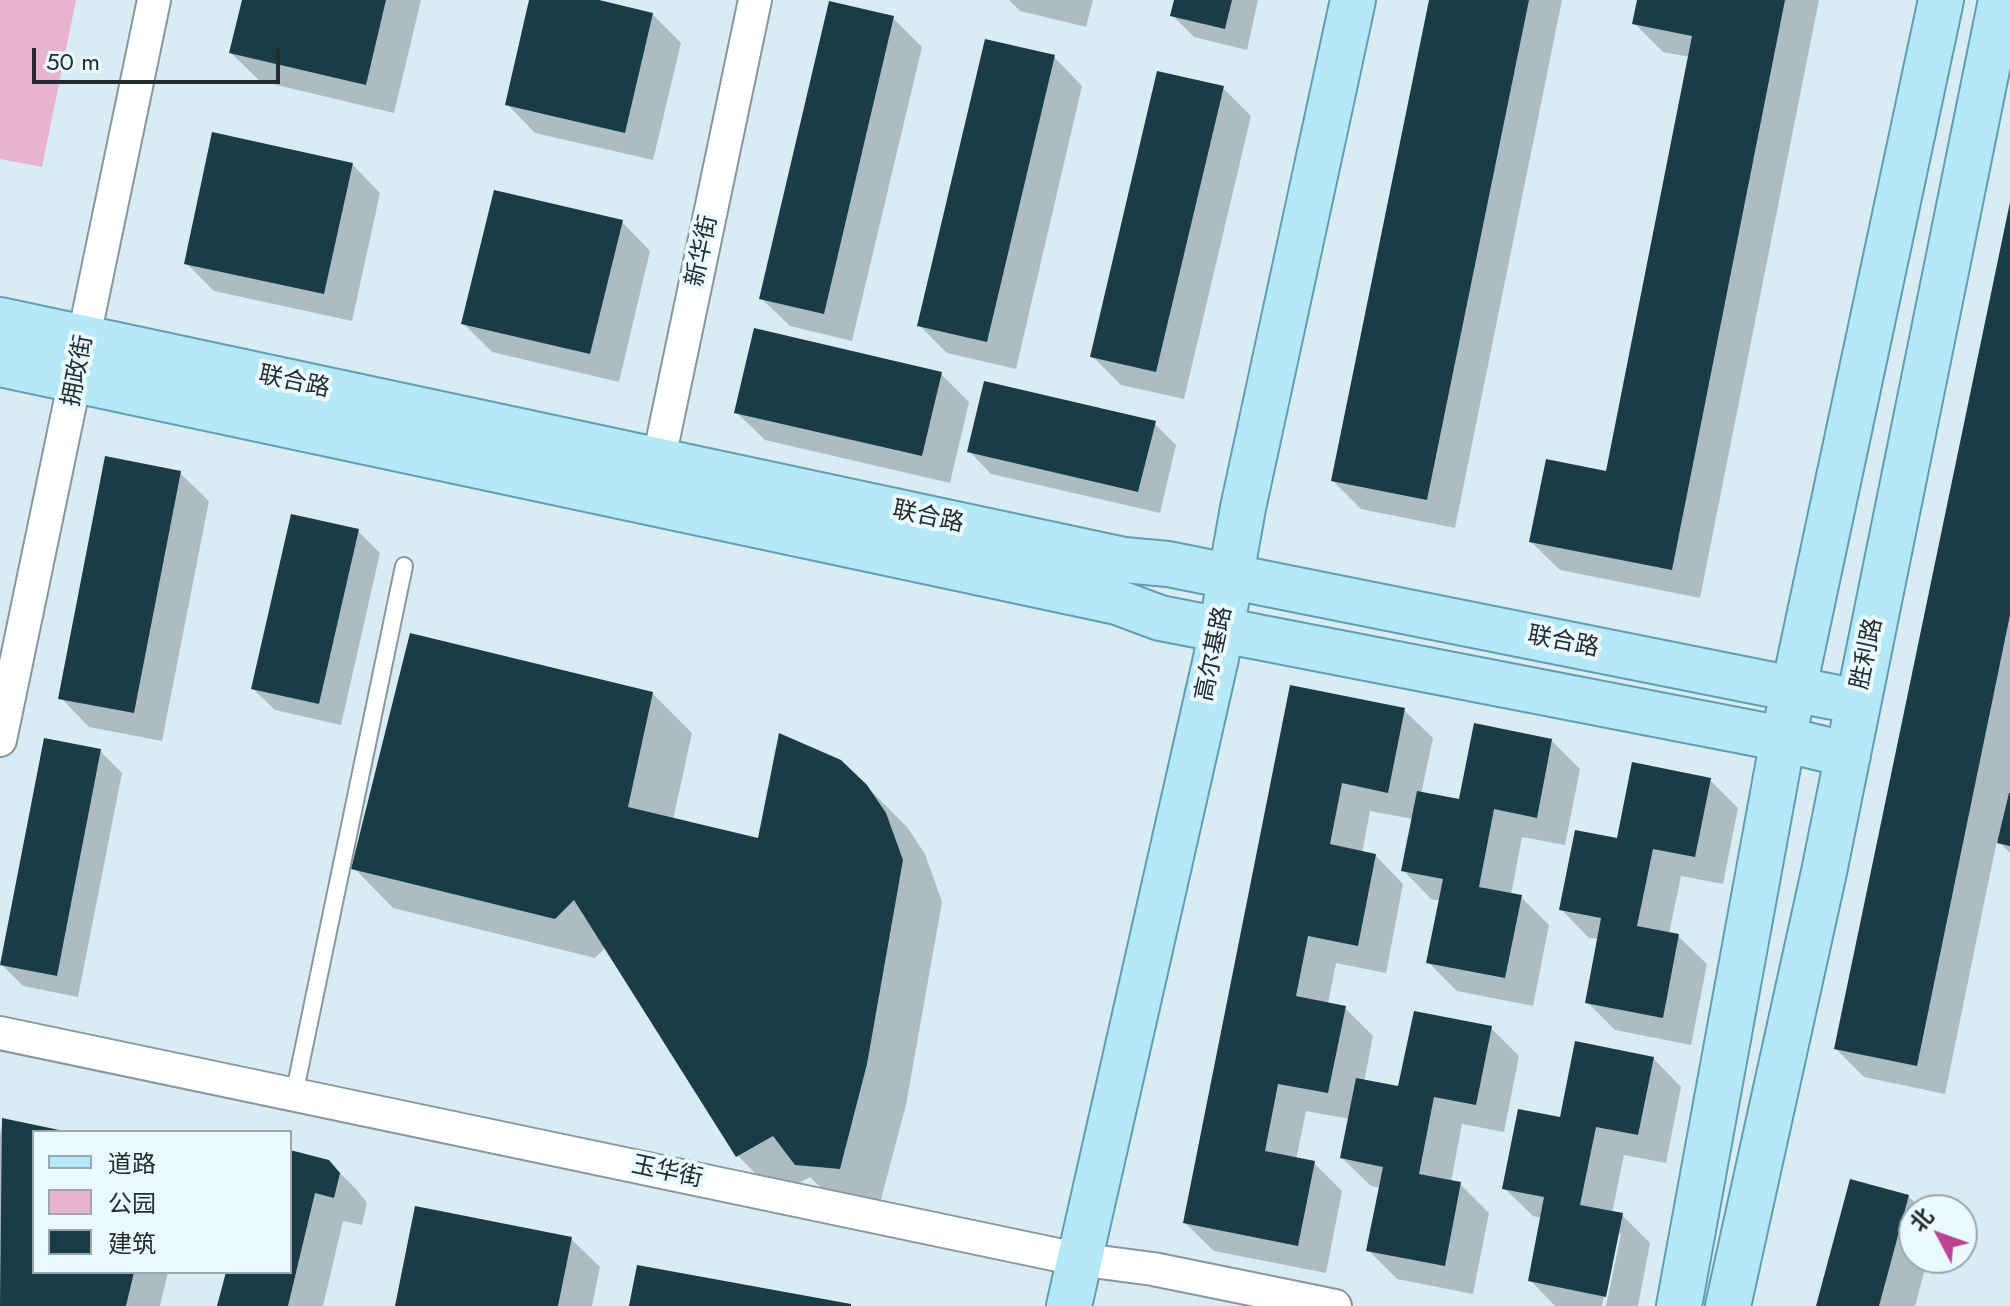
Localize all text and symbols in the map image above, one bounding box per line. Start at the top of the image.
scale bar [36,32,284,82]
text: 50 m [46,44,100,79]
street label: 新华街 [681,213,725,289]
street label: 拥政街 [58,333,100,409]
street label: 联合路 [256,361,332,405]
street label: 联合路 [890,496,966,540]
street label: 高尔基路 [1191,604,1239,704]
street label: 胜利路 [1846,616,1890,692]
street label: 联合路 [1525,622,1601,664]
legend [32,1130,292,1274]
text: 道路 [108,1146,156,1181]
street label: 玉华街 [629,1151,705,1195]
text: 公园 [108,1186,156,1221]
north arrow [1898,1194,1978,1274]
text: 北 [1902,1201,1941,1238]
text: 建筑 [108,1226,156,1261]

